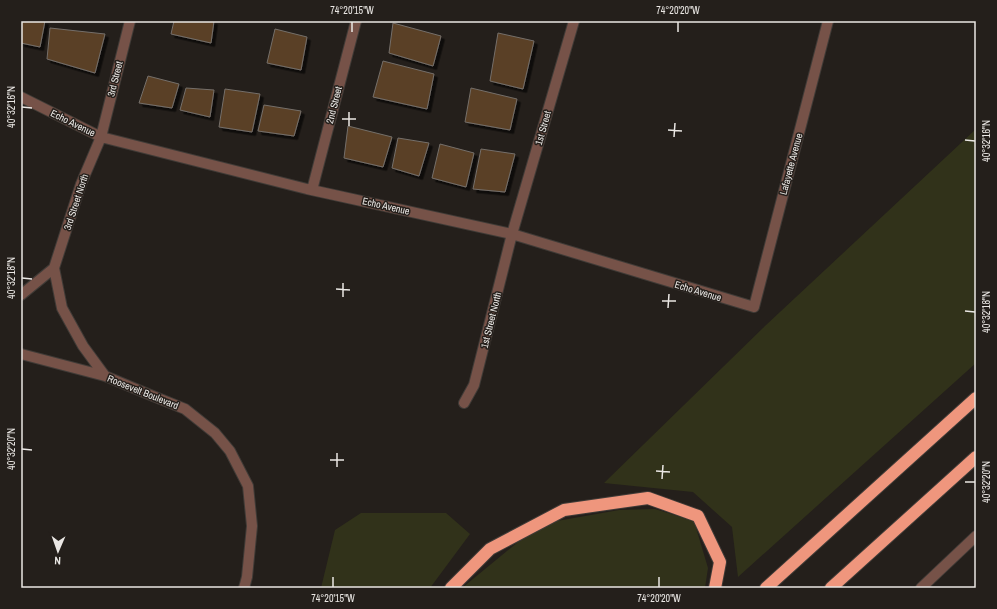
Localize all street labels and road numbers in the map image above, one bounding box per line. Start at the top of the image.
street label: 3rd Street [104,59,126,98]
street label: 2nd Street [323,84,345,125]
street label: Echo Avenue [48,107,98,140]
street label: 1st Street [532,109,554,147]
street label: Lafayette Avenue [777,131,806,196]
street label: 3rd Street North [61,172,91,232]
street label: Echo Avenue [361,194,411,218]
street label: Echo Avenue [673,278,723,304]
street label: 1st Street North [478,291,504,349]
street label: Roosevelt Boulevard [105,372,181,412]

